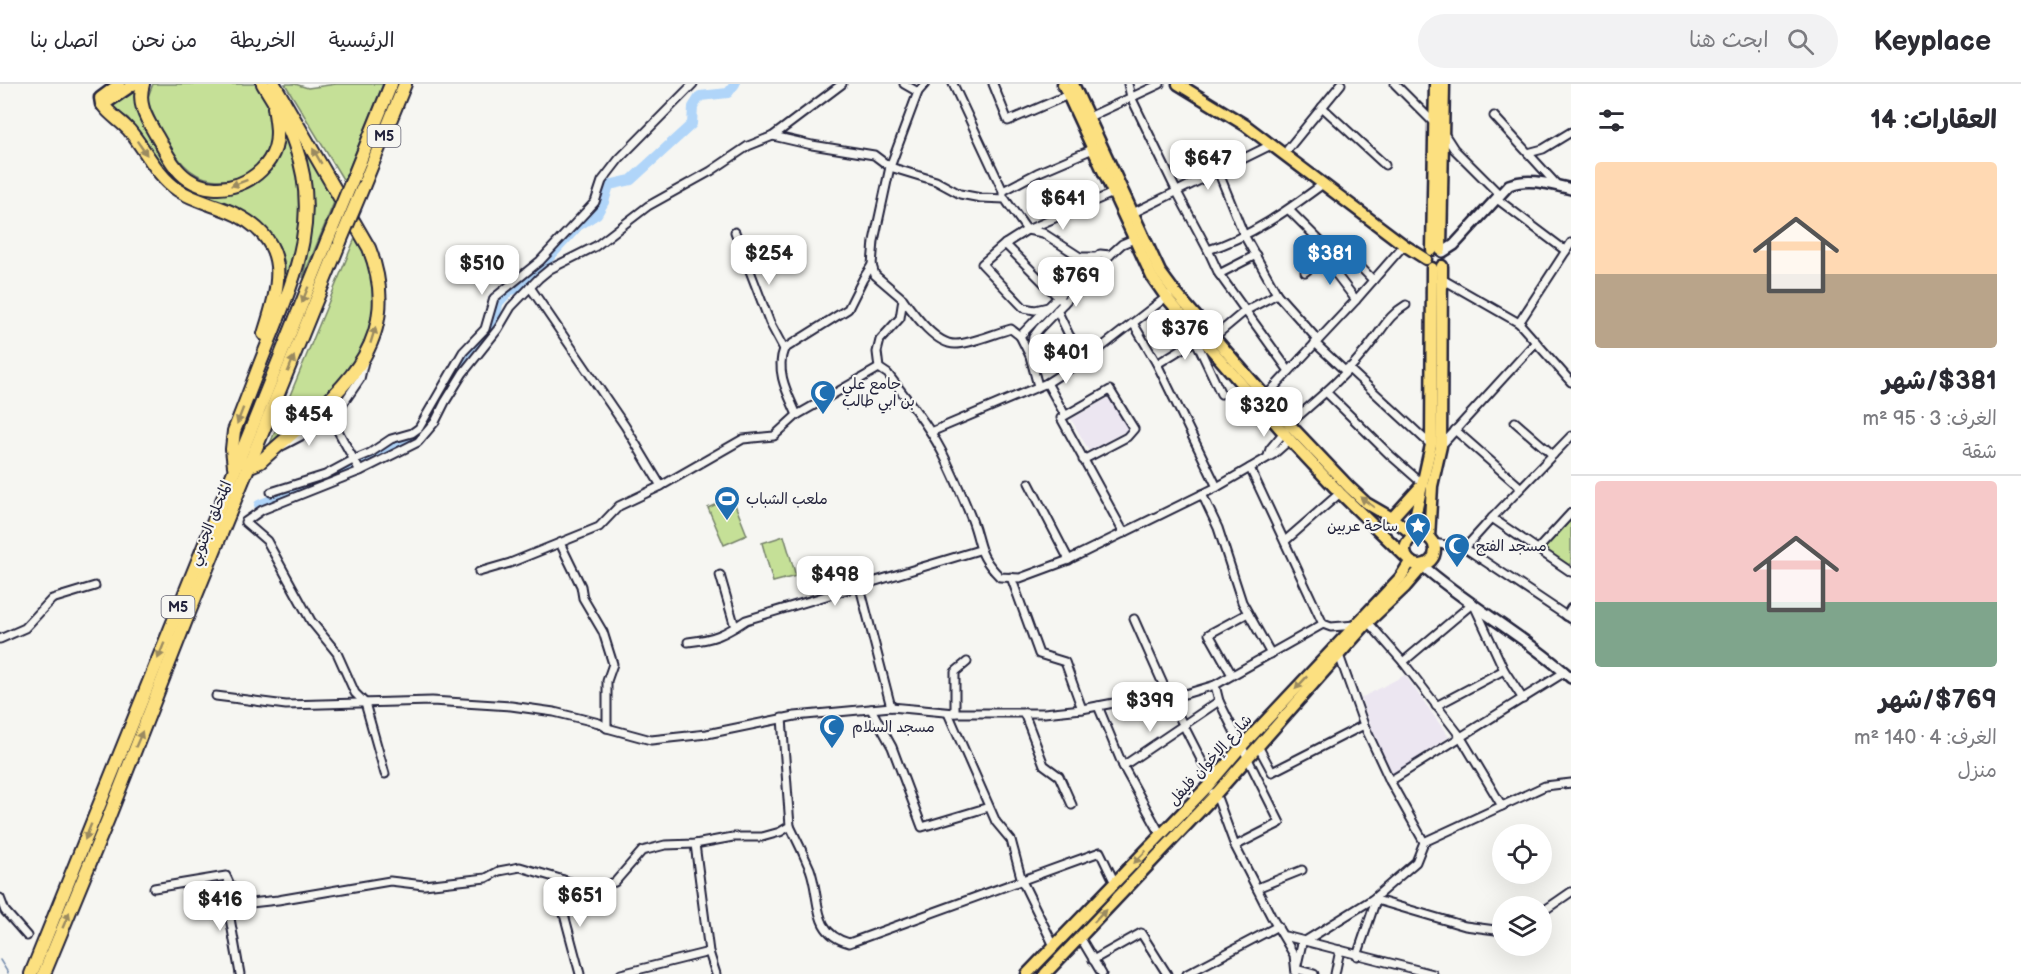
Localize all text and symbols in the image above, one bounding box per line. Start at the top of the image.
search box [1418,14,1838,68]
icon: search [1784,25,1817,58]
text: Keyplace [1874,25,1991,58]
text: ابحث هنا [1689,27,1769,54]
text: اتصل بنا [30,28,98,53]
text: من نحن [131,28,197,53]
text: الخريطة [230,28,296,53]
text: الرئيسية [329,28,395,53]
icon: filters [1595,104,1628,137]
text: العقارات: 14 [1870,105,1997,136]
road number: M5 [368,125,400,147]
one-way arrow [136,139,148,155]
pin: $647 [1172,140,1244,191]
text: $647 [1184,147,1232,171]
one-way arrow [311,148,322,164]
one-way arrow [230,178,248,188]
pin: $641 [1027,180,1099,231]
text: $641 [1040,187,1086,211]
icon: home [1742,201,1850,309]
pin: $254 [733,235,805,286]
pin: $381 [1294,235,1366,286]
text: $254 [745,242,793,266]
text: $381 [1307,242,1353,266]
pin: $510 [446,245,518,296]
text: $510 [459,252,505,276]
pin: $769 [1040,257,1112,308]
text: $769 [1052,264,1100,288]
one-way arrow [300,287,310,305]
pin: $376 [1149,310,1221,361]
text: $376 [1161,317,1209,341]
one-way arrow [369,326,378,344]
pin: $401 [1030,334,1102,385]
text: $401 [1043,341,1089,365]
one-way arrow [286,354,296,372]
text: $381/شهر [1882,366,1997,397]
place label: جامع علي بن ابي طالب [842,375,915,414]
mosque icon: جامع علي بن ابي طالب [808,378,838,416]
pin: $320 [1228,387,1300,438]
text: $320 [1240,394,1288,418]
pin: $454 [273,396,345,447]
text: $454 [285,403,333,427]
one-way arrow [235,407,245,425]
text: الغرف: 3 · 95 m² [1862,407,1997,431]
text: شقة [1962,440,1997,464]
street label: المتحلق الجنوبي [185,478,239,569]
sports icon: ملعب الشباب [712,484,742,522]
place label: ملعب الشباب [746,490,828,509]
one-way arrow [1360,497,1375,509]
place icon: ساحة عربين [1403,511,1433,549]
place label: ساحة عربين [1327,517,1398,536]
icon: home [1742,520,1850,628]
mosque icon: مسجد الفتح [1442,531,1472,569]
place label: مسجد الفتح [1476,537,1547,556]
pin: $498 [799,556,871,607]
text: $498 [811,563,859,587]
road number: M5 [162,596,195,618]
one-way arrow [156,642,165,660]
one-way arrow [1295,675,1308,690]
pin: $399 [1114,682,1186,733]
text: $769/شهر [1879,685,1997,716]
text: $399 [1126,689,1174,713]
street label: شارع الإخوان فليفل [1164,711,1256,810]
mosque icon: مسجد السلام [817,712,847,750]
place label: مسجد السلام [852,718,935,738]
text: الغرف: 4 · 140 m² [1854,726,1997,750]
one-way arrow [134,730,144,748]
text: منزل [1958,759,1997,783]
one-way arrow [83,823,92,841]
map controls [1492,824,1552,956]
button: locate [1492,824,1552,884]
one-way arrow [1133,849,1147,863]
pin: $651 [544,877,616,928]
pin: $416 [184,881,256,932]
text: $651 [557,884,603,908]
text: $416 [197,888,243,912]
button: layers [1492,896,1552,956]
one-way arrow [1093,909,1107,924]
one-way arrow [61,910,71,928]

